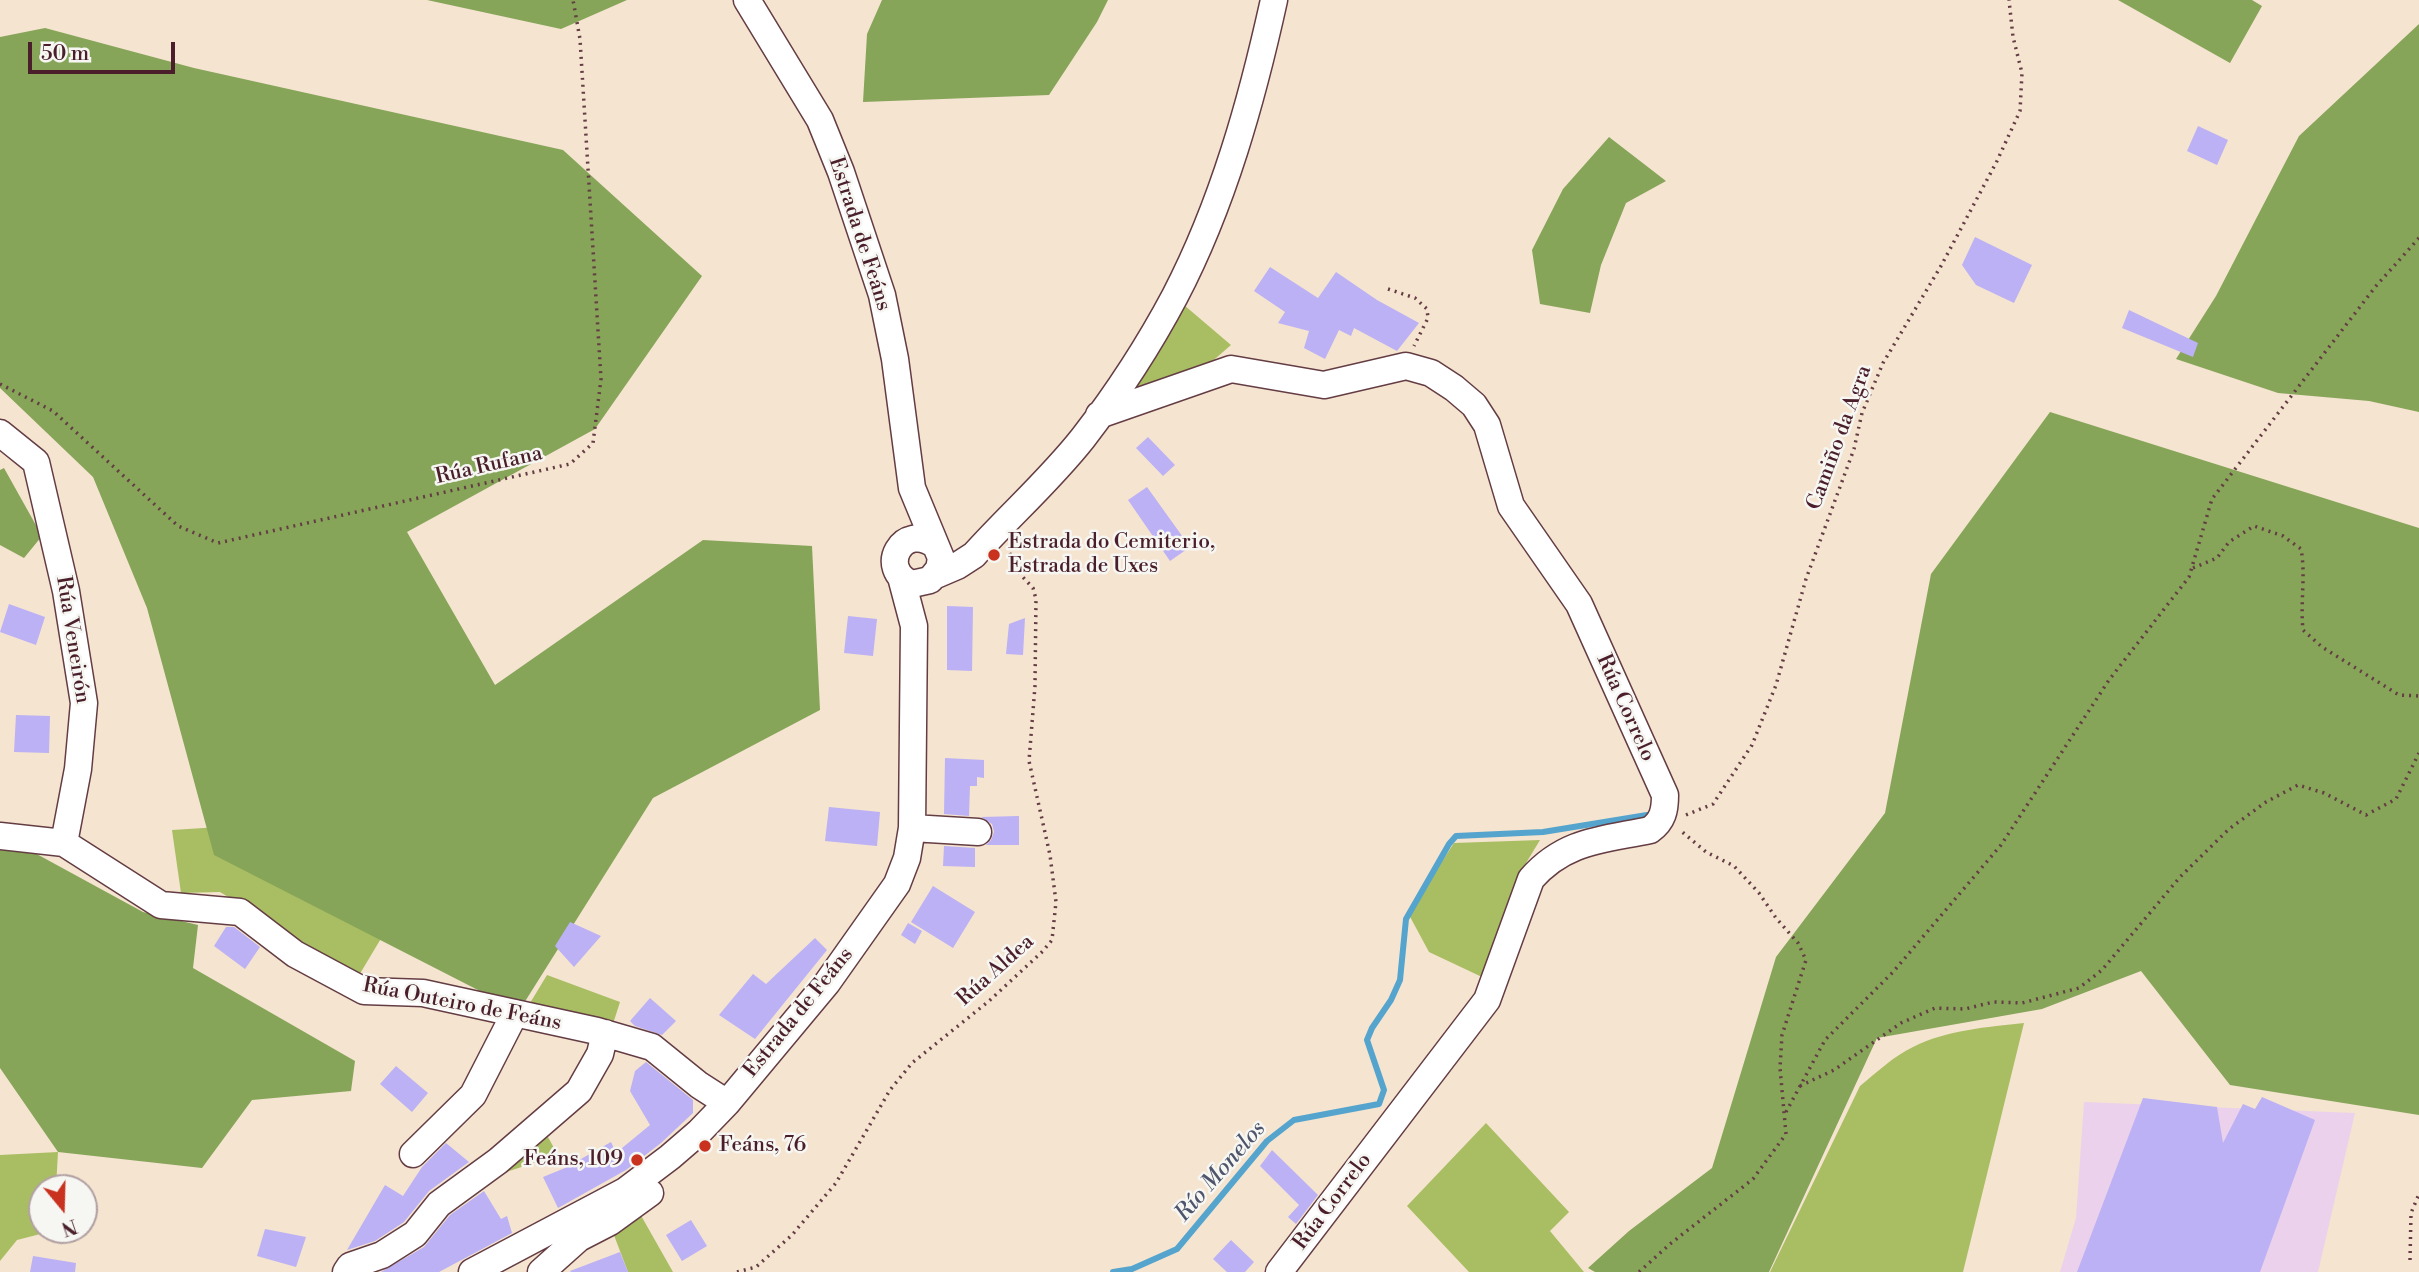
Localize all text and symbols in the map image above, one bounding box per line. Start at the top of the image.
scale bar [32,28,178,72]
text: 50 m [41,41,89,67]
street label: Estrada de Feáns [822,154,896,314]
street label: Camiño da Agra [1802,362,1878,514]
street label: Rúa Rufana [433,441,545,491]
place label: Estrada do Cemiterio, Estrada de Uxes [1008,530,1215,580]
marker: Estrada do Cemiterio, Estrada de Uxes [986,547,1002,563]
street label: Rúa Veneirón [50,575,94,705]
street label: Rúa Correlo [1590,650,1660,766]
street label: Rúa Aldea [952,930,1040,1012]
street label: Estrada de Feáns [739,943,859,1083]
street label: Rúa Outeiro de Feáns [361,973,563,1037]
water label: Río Monelos [1170,1116,1272,1228]
place label: Feáns, 76 [719,1133,806,1159]
marker: Feáns, 76 [697,1138,713,1154]
place label: Feáns, 109 [523,1147,623,1173]
street label: Rúa Correlo [1288,1149,1378,1255]
marker: Feáns, 109 [629,1152,645,1168]
north arrow [28,1174,98,1244]
text: N [58,1213,80,1241]

